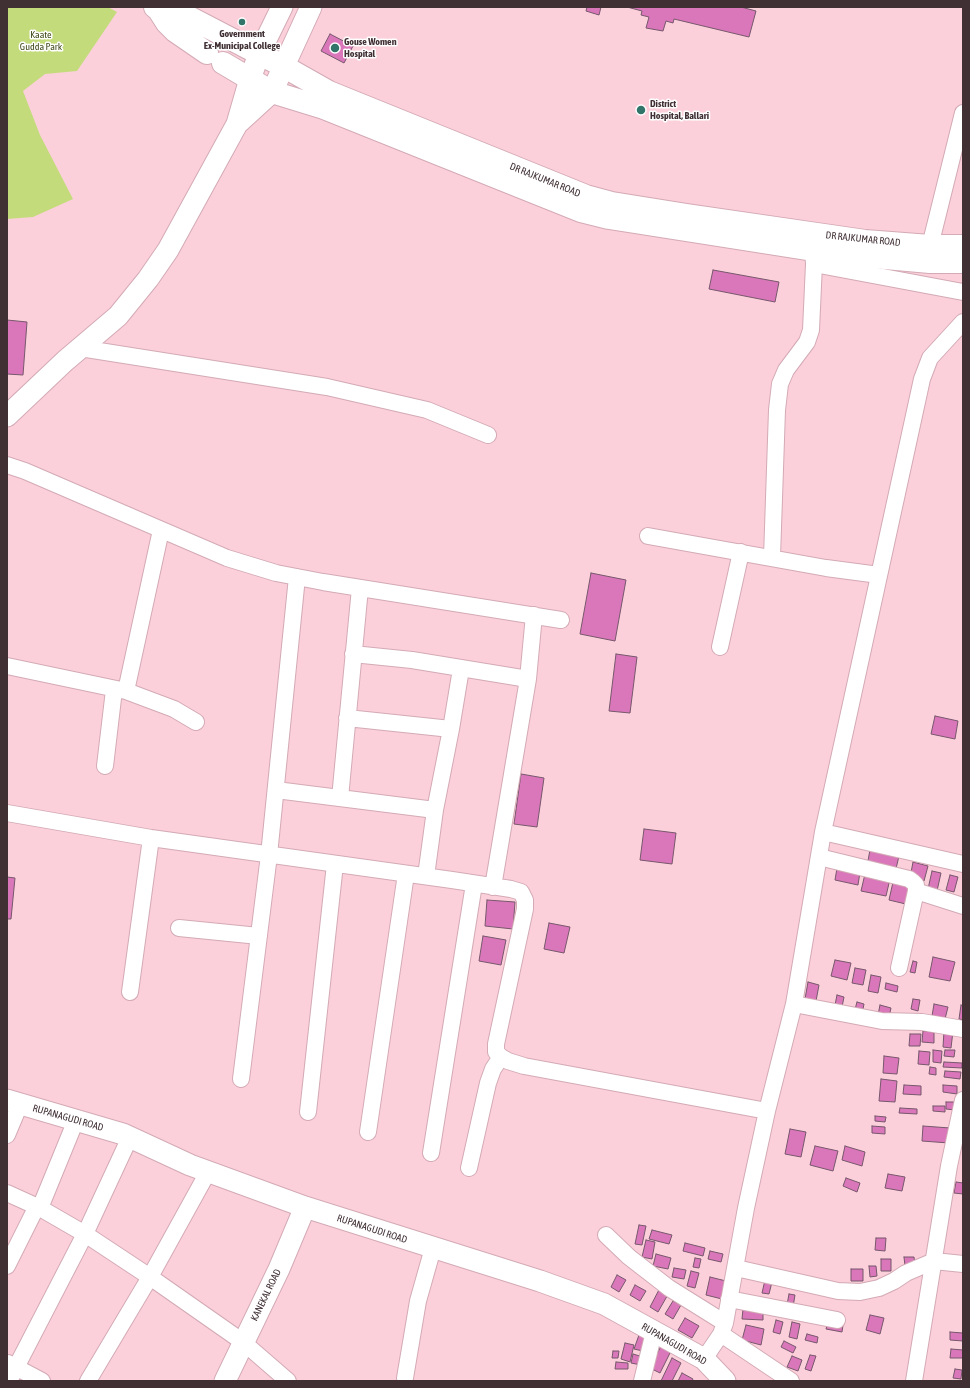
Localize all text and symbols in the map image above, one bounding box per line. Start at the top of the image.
marker: Government Ex-Municipal College [237,17,247,27]
place label: Government Ex-Municipal College [204,28,280,52]
park label: Kaate Gudda Park [20,29,62,52]
place label: Gouse Women Hospital [344,36,397,60]
marker: Gouse Women Hospital [329,42,341,54]
place label: District Hospital, Ballari [650,98,709,122]
marker: District Hospital, Ballari [635,104,647,116]
street label: DR RAJKUMAR ROAD [508,160,582,200]
street label: DR RAJKUMAR ROAD [825,229,901,249]
street label: RUPANAGUDI ROAD [31,1102,105,1134]
street label: RUPANAGUDI ROAD [335,1212,409,1246]
street label: KANEKAL ROAD [248,1267,284,1323]
street label: RUPANAGUDI ROAD [639,1321,709,1367]

